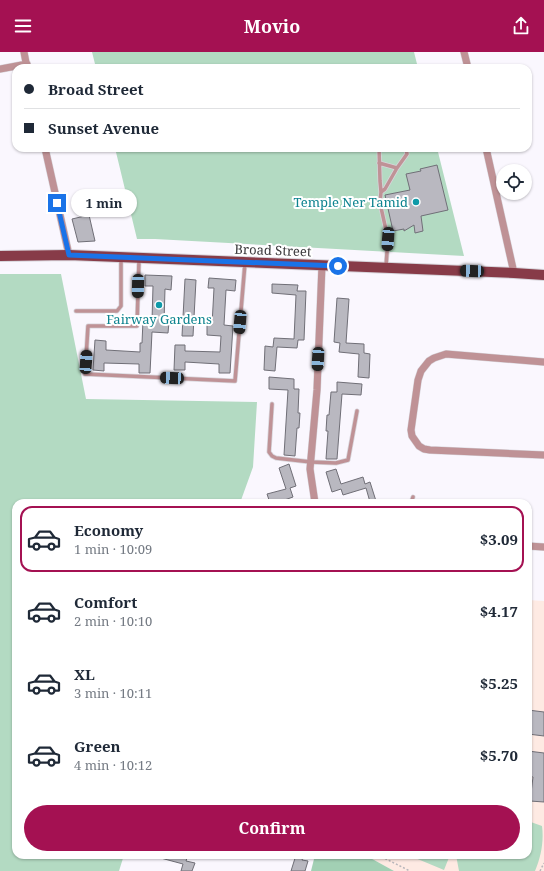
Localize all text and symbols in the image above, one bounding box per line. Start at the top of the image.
text: Movio [244,14,300,38]
icon: menu [12,15,34,37]
icon: share [510,15,532,37]
text: Broad Street [48,79,144,99]
text: Sunset Avenue [48,118,159,138]
map controls [496,164,532,200]
button: locate [496,164,532,200]
callout: 1 min [71,189,137,217]
place label: Temple Ner Tamid [293,193,408,211]
route end [48,194,66,212]
text: 1 min [86,194,122,212]
marker: Temple Ner Tamid [411,197,421,207]
car [381,227,395,251]
street label: Broad Street [234,240,312,260]
route start [329,257,347,275]
car [460,265,484,277]
car [132,274,144,298]
marker: Fairway Gardens [154,300,164,310]
place label: Fairway Gardens [106,310,212,328]
car [233,310,247,334]
car [311,347,325,371]
car [79,350,93,374]
car [160,371,184,385]
text: Economy [74,520,143,540]
icon: car [26,521,62,557]
text: $3.09 [480,529,518,549]
text: 1 min · 10:09 [74,540,152,558]
text: Comfort [74,592,137,612]
icon: car [26,593,62,629]
text: $4.17 [480,601,518,621]
text: 2 min · 10:10 [74,612,152,630]
text: XL [74,664,95,684]
icon: car [26,665,62,701]
text: $5.25 [480,673,518,693]
text: 3 min · 10:11 [74,684,152,702]
text: Green [74,736,121,756]
icon: car [26,737,62,773]
text: $5.70 [480,745,518,765]
text: 4 min · 10:12 [74,756,152,774]
button: Confirm [24,805,520,851]

